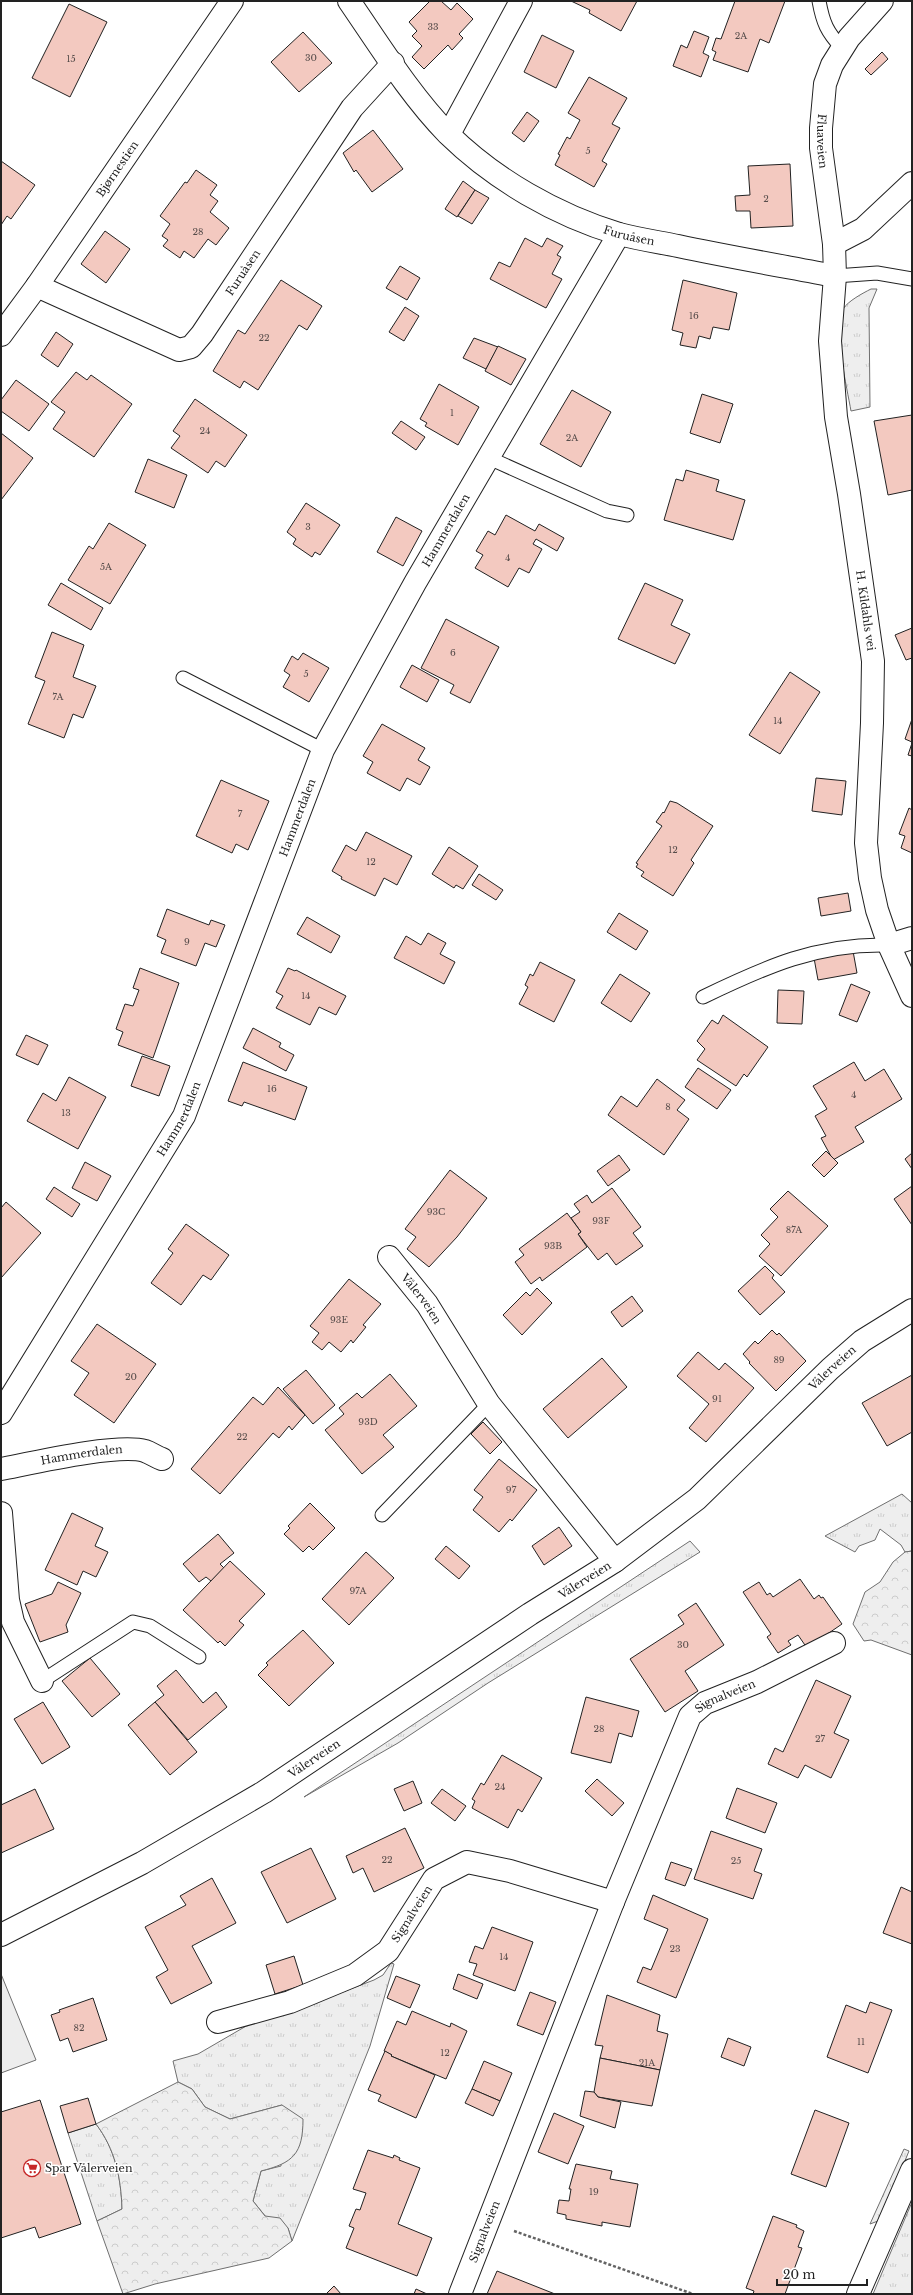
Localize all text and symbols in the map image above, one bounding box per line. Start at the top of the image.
house number: 33 [427,21,439,32]
house number: 2A [735,30,748,41]
house number: 30 [305,52,317,63]
house number: 15 [66,53,76,64]
street label: Fluaveien [814,113,831,170]
street label: Bjørnestien [93,138,142,199]
house number: 5 [585,145,591,156]
house number: 2 [763,193,769,204]
street label: Furuåsen [601,222,656,249]
house number: 28 [193,226,204,237]
street label: Furuåsen [223,246,263,298]
house number: 16 [689,310,699,321]
house number: 22 [258,332,270,343]
house number: 1 [450,407,454,418]
house number: 24 [200,425,210,436]
house number: 2A [566,432,579,443]
street label: Hammerdalen [419,491,473,569]
house number: 3 [305,521,311,532]
house number: 4 [505,552,511,563]
house number: 5A [100,561,113,572]
street label: H. Kildahls vei [853,569,878,652]
house number: 6 [450,647,456,658]
house number: 5 [303,668,309,679]
house number: 7A [52,691,65,702]
house number: 14 [773,715,783,726]
street label: Hammerdalen [276,776,319,859]
house number: 7 [238,808,243,819]
house number: 12 [668,844,678,855]
house number: 12 [366,856,376,867]
house number: 9 [184,936,190,947]
house number: 14 [301,990,311,1001]
street label: Hammerdalen [154,1079,204,1159]
house number: 16 [267,1083,277,1094]
house number: 4 [851,1089,857,1100]
house number: 8 [665,1101,671,1112]
house number: 13 [61,1107,71,1118]
house number: 93C [427,1206,445,1217]
house number: 93F [592,1215,610,1226]
house number: 87A [786,1224,803,1235]
house number: 93B [544,1240,562,1251]
street label: Vålerveien [398,1270,445,1327]
house number: 93E [330,1314,348,1325]
street label: Vålerveien [805,1342,859,1394]
house number: 89 [773,1354,785,1365]
house number: 20 [125,1371,137,1382]
house number: 91 [712,1393,722,1404]
house number: 93D [358,1416,378,1427]
house number: 22 [236,1431,248,1442]
street label: Hammerdalen [39,1442,123,1468]
house number: 97 [506,1484,517,1495]
street label: Vålerveien [555,1558,614,1602]
house number: 97A [350,1585,368,1596]
house number: 30 [677,1639,689,1650]
street label: Signalveien [692,1676,758,1716]
house number: 28 [594,1723,605,1734]
house number: 27 [815,1733,826,1744]
street label: Vålerveien [285,1736,343,1781]
house number: 24 [495,1781,505,1792]
house number: 22 [381,1854,393,1865]
house number: 25 [731,1855,741,1866]
street label: Signalveien [388,1882,435,1945]
house number: 23 [669,1943,681,1954]
house number: 14 [499,1951,509,1962]
house number: 82 [74,2022,85,2033]
house number: 11 [857,2036,865,2047]
house number: 12 [440,2047,450,2058]
house number: 21A [639,2057,656,2068]
supermarket icon: Spar Vålerveien [22,2158,42,2178]
place label: Spar Vålerveien [45,2161,133,2175]
house number: 19 [589,2186,599,2197]
street label: Signalveien [466,2198,503,2264]
scale bar [777,2261,867,2287]
text: 20 m [783,2267,815,2282]

